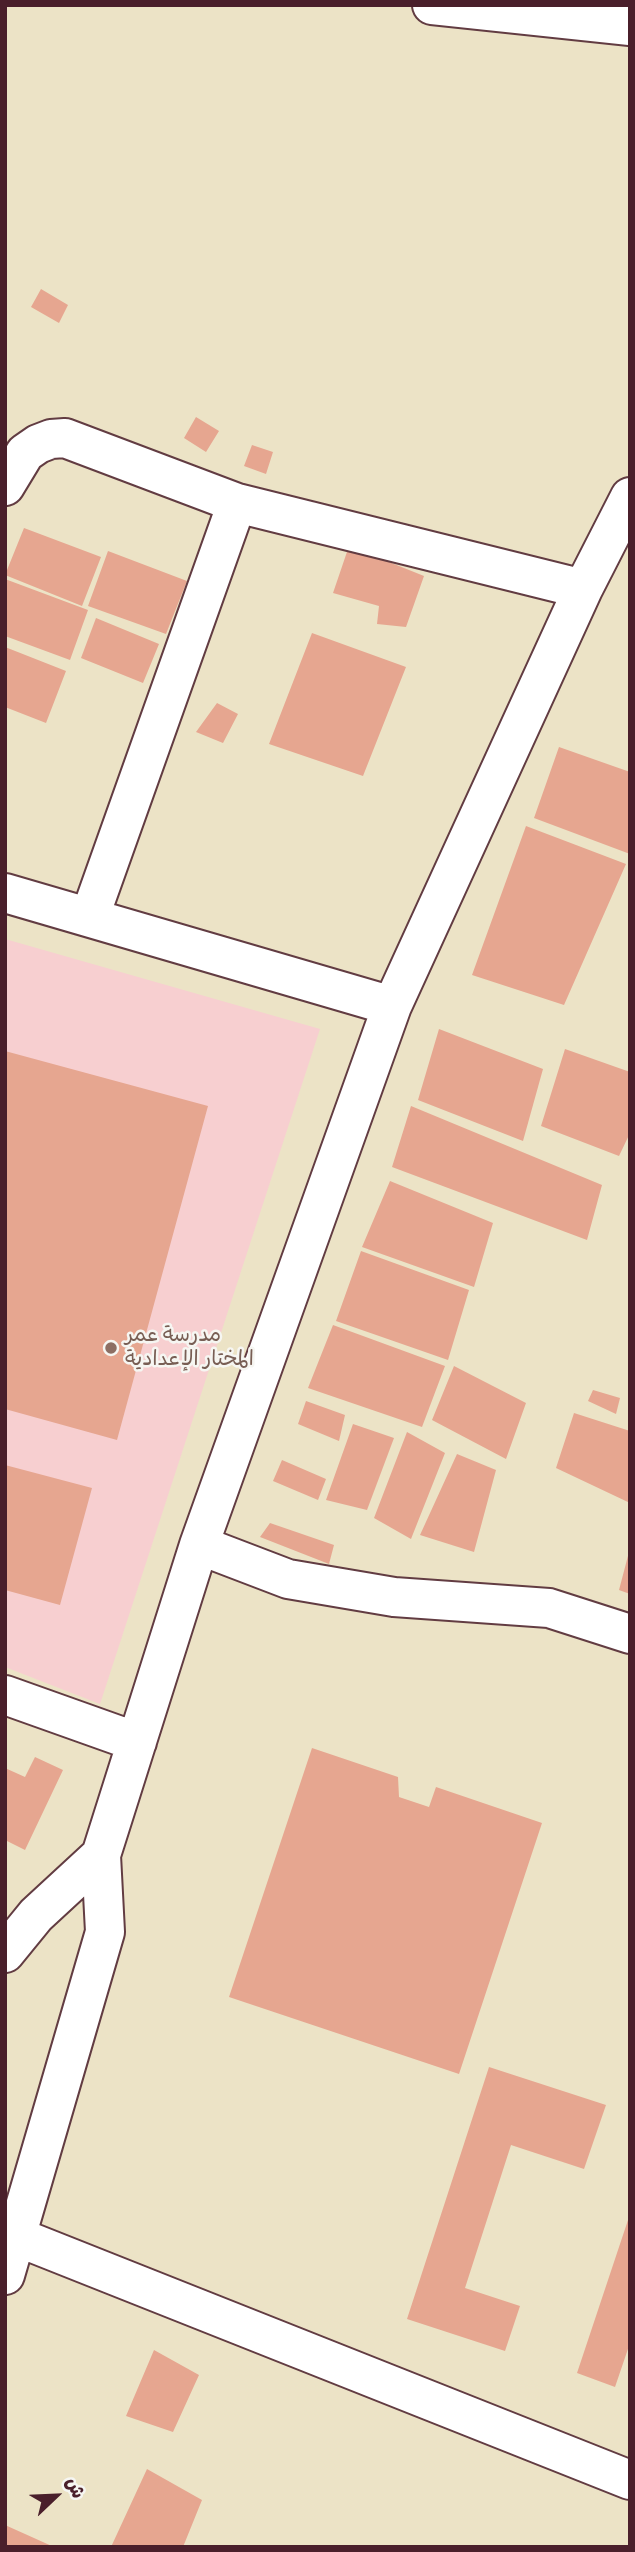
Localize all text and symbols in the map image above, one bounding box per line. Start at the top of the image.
place label: مدرسة عمر المختار الإعدادية [125,1323,254,1373]
marker: مدرسة عمر المختار الإعدادية [103,1340,119,1356]
north arrow [21,2461,91,2531]
text: ش [60,2473,90,2502]

